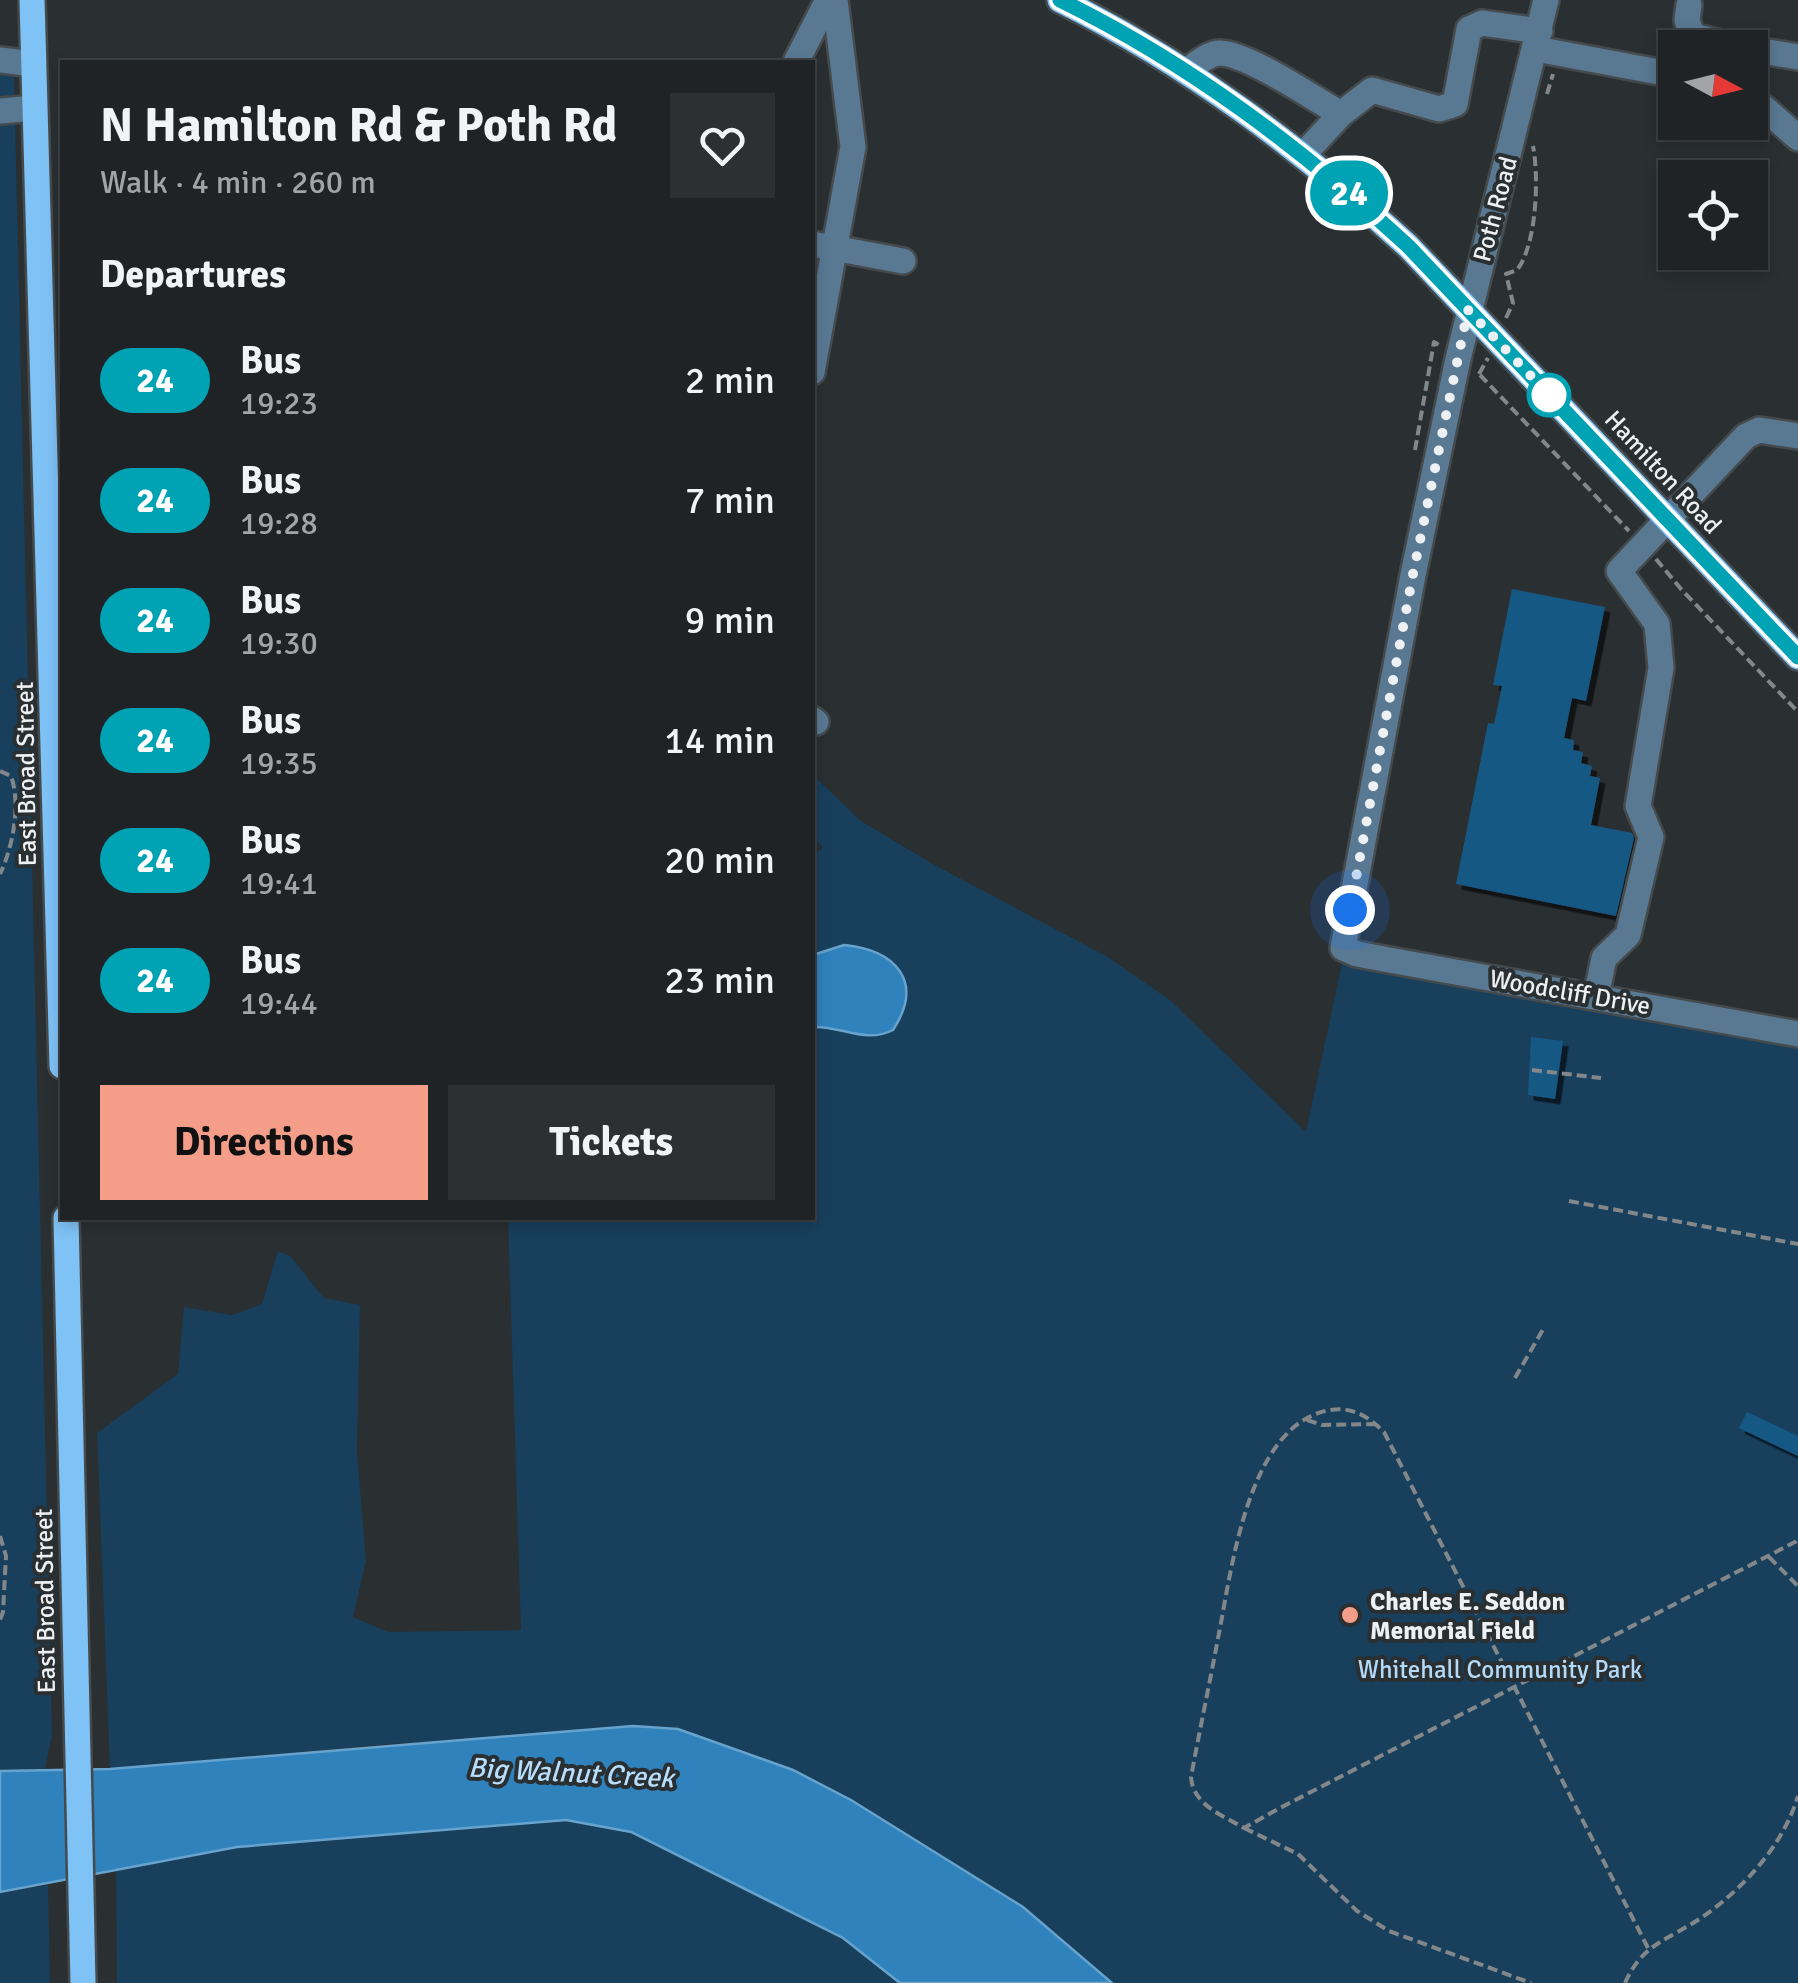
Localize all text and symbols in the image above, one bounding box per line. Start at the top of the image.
north arrow [1658,30,1768,140]
map controls [1658,30,1768,270]
button: heart [670,93,775,198]
text: N Hamilton Rd & Poth Rd [100,96,617,155]
street label: Poth Road [1466,153,1524,265]
line badge: 24 [1304,160,1394,226]
button: locate [1658,160,1768,270]
text: Walk · 4 min · 260 m [100,163,376,202]
text: 24 [1330,172,1368,215]
text: Departures [100,251,286,298]
text: Bus [240,337,301,384]
text: 2 min [685,357,775,404]
text: 24 [136,359,174,402]
unlabelled marker [1528,374,1570,416]
text: 19:23 [240,384,318,423]
street label: Hamilton Road [1598,404,1728,540]
text: Bus [240,457,301,504]
text: 7 min [685,477,775,524]
text: 24 [136,479,174,522]
text: 19:28 [240,504,318,543]
text: Bus [240,577,301,624]
text: 9 min [685,597,775,644]
text: 24 [136,599,174,642]
text: 19:30 [240,624,318,663]
street label: East Broad Street [9,681,43,867]
text: Bus [240,697,301,744]
text: 14 min [664,717,775,764]
text: 24 [136,719,174,762]
text: 19:35 [240,744,318,783]
text: Bus [240,817,301,864]
text: 20 min [664,837,775,884]
text: 24 [136,839,174,882]
text: 19:41 [240,864,318,903]
your location [1325,885,1375,935]
text: Bus [240,937,301,984]
text: 23 min [664,957,775,1004]
text: 24 [136,959,174,1002]
street label: Woodcliff Drive [1487,963,1653,1021]
text: 19:44 [240,984,318,1023]
button: Directions [100,1085,428,1200]
button: Tickets [448,1085,775,1200]
street label: East Broad Street [28,1508,62,1694]
place label: Charles E. Seddon Memorial Field [1370,1586,1565,1646]
marker: Charles E. Seddon Memorial Field [1339,1604,1361,1626]
park label: Whitehall Community Park [1358,1654,1643,1685]
water label: Big Walnut Creek [467,1751,678,1796]

